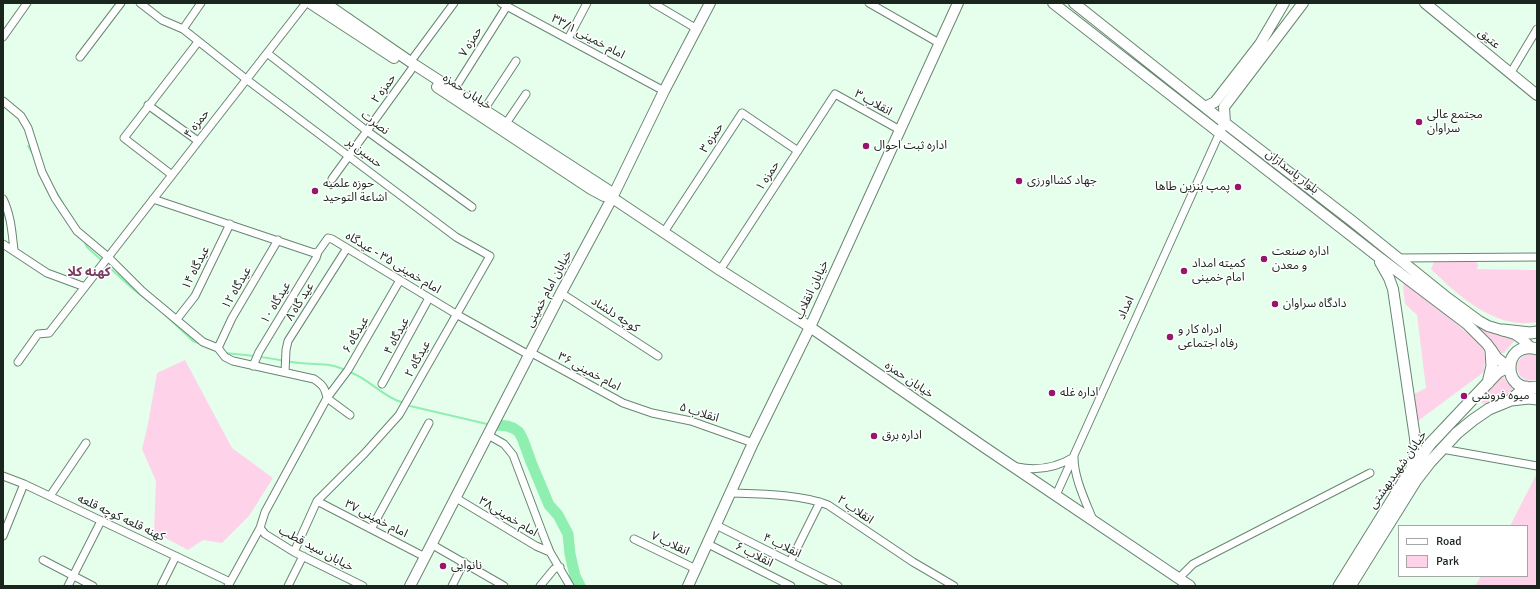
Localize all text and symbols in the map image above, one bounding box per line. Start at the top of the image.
street label: امام خمینی ۳۳/۱ [549,12,627,62]
street label: حمزه ۷ [456,24,486,60]
street label: عتیق [1475,26,1503,52]
street label: خیابان حمزه [440,71,494,113]
street label: حمزه ۲ [369,72,399,106]
street label: انقلاب ۳ [852,87,894,119]
street label: حمزه ۴ [181,107,213,141]
street label: نصرت [358,108,392,138]
place label: مجتمع عالی سراوان [1427,108,1483,136]
marker: مجتمع عالی سراوان [1414,117,1424,127]
street label: حمزه ۳ [697,120,727,156]
street label: حسین بر [343,135,385,171]
place label: اداره ثبت احوال [874,139,947,153]
marker: اداره ثبت احوال [861,141,871,151]
street label: بلوار پاسداران [1263,147,1321,197]
street label: حمزه ۱ [753,158,783,194]
place label: جهاد کشااورزی [1027,174,1097,188]
marker: جهاد کشااورزی [1014,176,1024,186]
place label: حوزه علمیه اشاعة التوحید [323,177,387,205]
place label: پمپ بنزین طاها [1155,180,1230,194]
marker: پمپ بنزین طاها [1233,182,1243,192]
marker: حوزه علمیه اشاعة التوحید [310,186,320,196]
street label: امام خمینی ۳۵ - عیدگاه [343,229,443,297]
street label: عیدگاه ۱۴ [179,244,213,292]
place label: اداره صنعت و معدن [1272,245,1329,273]
street label: خیابان امام خمینی [523,248,575,330]
marker: اداره صنعت و معدن [1259,254,1269,264]
place label: کمیته امداد امام خمینی [1192,257,1245,285]
street label: خیابان انقلاب [792,258,832,322]
street label: عیدگاه ۱۲ [219,264,255,312]
district label: کهنه کلا [67,265,111,281]
marker: کمیته امداد امام خمینی [1179,266,1189,276]
street label: عیدگاه ۱۰ [258,279,294,327]
street label: عید گاه ۸ [283,280,317,324]
street label: کوچه دلشاد [588,294,642,336]
street label: امداد [1115,294,1137,322]
place label: دادگاه سراوان [1283,297,1346,311]
marker: دادگاه سراوان [1270,299,1280,309]
street label: عیدگاه ۶ [340,314,372,356]
street label: عیدگاه ۴ [381,315,413,357]
place label: ادراه کار و رفاه اجتماعی [1178,323,1238,351]
marker: ادراه کار و رفاه اجتماعی [1165,332,1175,342]
street label: عیدگاه ۲ [402,338,434,380]
street label: امام خمینی ۳۶ [555,349,623,395]
street label: خیابان حمزه [882,358,936,402]
place label: اداره غله [1060,386,1098,400]
marker: اداره غله [1047,388,1057,398]
place label: میوه فروشی [1472,389,1530,403]
marker: میوه فروشی [1459,391,1469,401]
street label: انقلاب ۵ [677,400,721,426]
street label: خیابان شهیدبهشتی [1366,428,1430,512]
place label: اداره برق [882,429,922,443]
marker: اداره برق [869,431,879,441]
street label: کهنه قلعه کوچه قلعه [75,492,167,544]
street label: انقلاب ۲ [834,493,876,527]
street label: امام خمینی۳۸ [476,494,540,540]
street label: امام خمینی ۳۷ [342,497,410,541]
street label: خیابان سید قطب [276,523,356,575]
legend [1398,525,1528,577]
street label: انقلاب ۷ [649,529,691,559]
street label: انقلاب ۴ [761,531,803,561]
text: Road [1436,534,1462,549]
street label: انقلاب ۶ [733,539,775,571]
text: Park [1436,554,1459,569]
place label: نانوایی [451,559,482,573]
marker: نانوایی [438,561,448,571]

